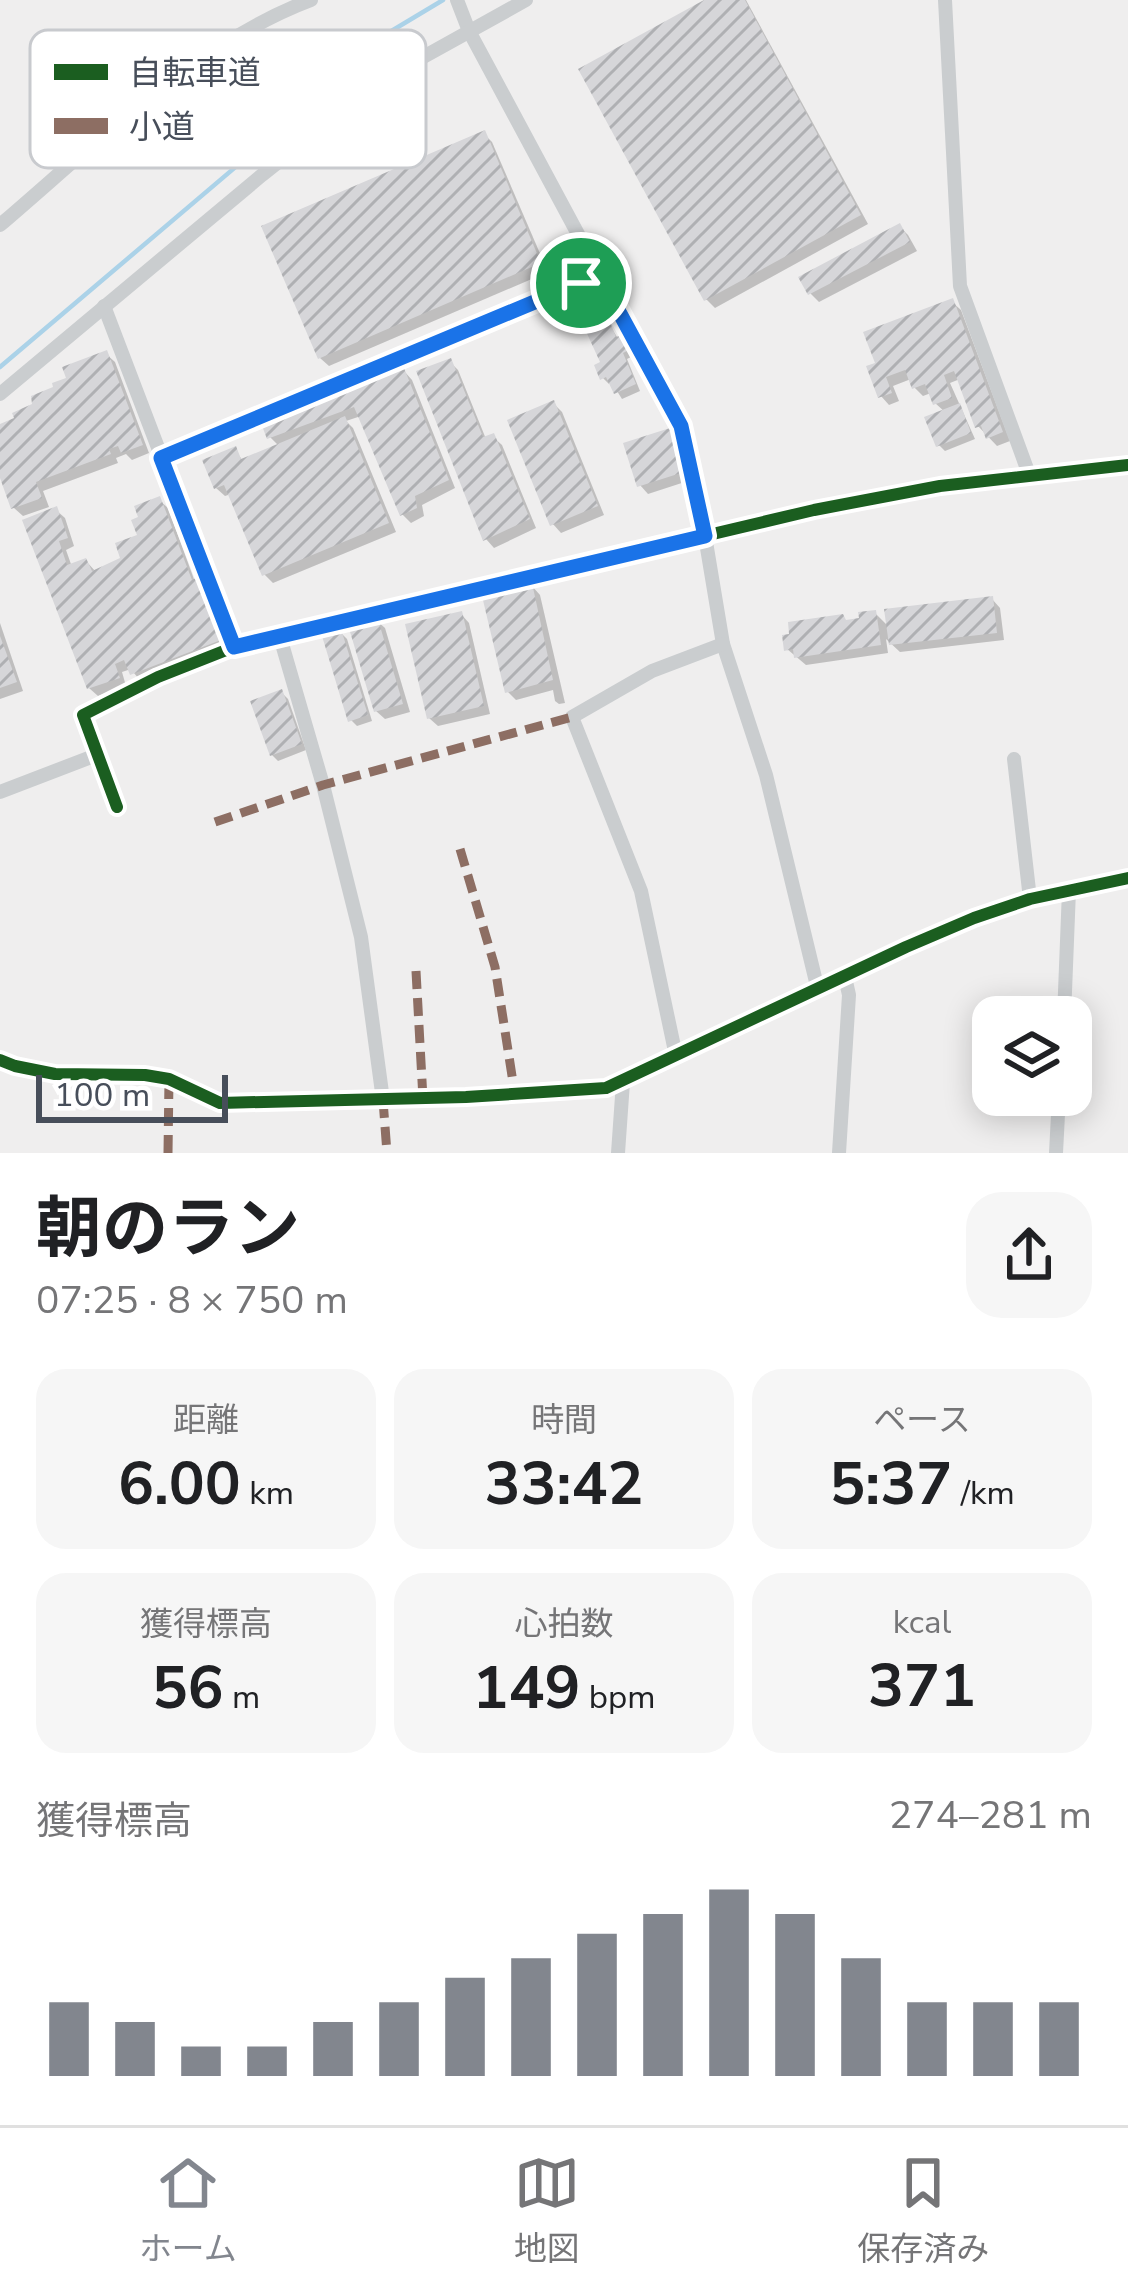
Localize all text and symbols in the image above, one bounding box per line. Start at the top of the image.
legend [30,30,426,168]
text: 自転車道 [129,51,261,96]
text: 小道 [129,105,195,150]
pin [530,232,632,334]
icon: arrive [548,250,614,316]
map controls [972,996,1092,1116]
button: layers [972,996,1092,1116]
scale bar [36,1069,228,1122]
text: 100 m [54,1073,150,1118]
text: 朝のラン [36,1184,300,1274]
button: share [966,1192,1092,1318]
text: 07:25 · 8 × 750 m [36,1274,348,1327]
text: 距離 [173,1398,239,1443]
text: 時間 [531,1398,597,1443]
text: ペース [873,1398,971,1443]
text: 6.00 [118,1443,241,1525]
text: 33:42 [485,1443,643,1525]
text: 5:37 [829,1443,952,1525]
text: km [241,1471,294,1516]
text: /km [952,1471,1015,1516]
text: kcal [893,1600,951,1645]
text: 獲得標高 [140,1602,272,1647]
text: 心拍数 [515,1602,614,1647]
text: 371 [868,1645,976,1727]
text: 56 [152,1647,224,1729]
text: 149 [472,1647,580,1729]
text: m [224,1675,260,1720]
text: bpm [580,1675,656,1720]
text: 274–281 m [889,1789,1092,1842]
text: 獲得標高 [36,1795,192,1848]
tab: ホーム [139,2150,237,2272]
tab: 地図 [514,2150,580,2272]
tab: 保存済み [857,2150,989,2272]

